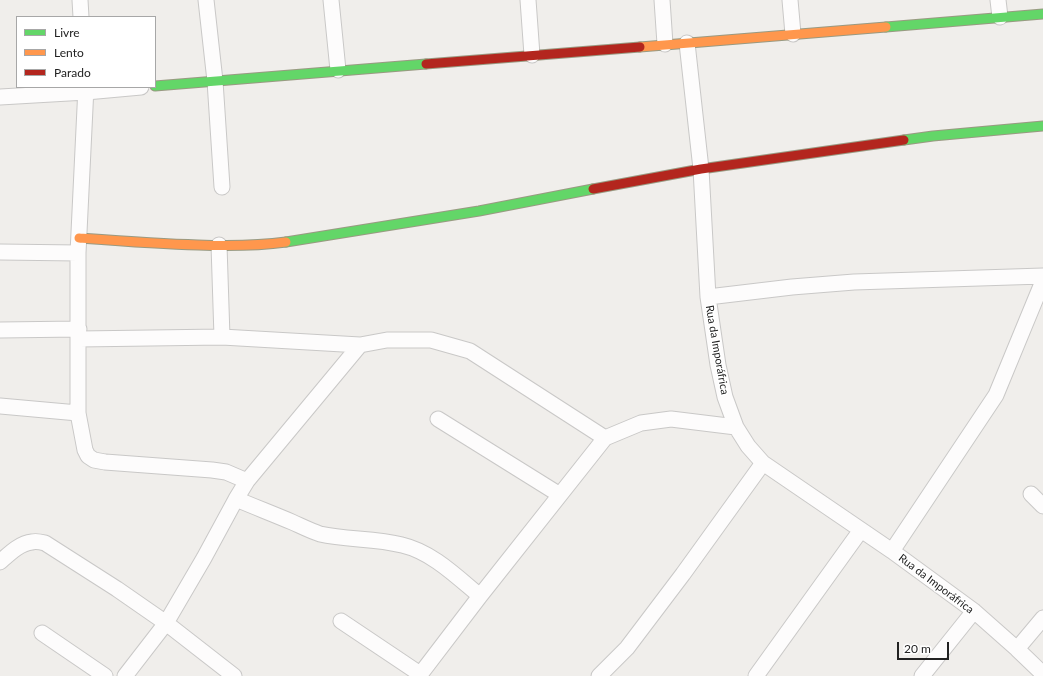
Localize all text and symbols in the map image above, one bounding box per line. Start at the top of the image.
legend [16,16,156,88]
text: Livre [54,25,80,40]
text: Lento [54,45,84,60]
text: Parado [54,65,91,80]
street label: Rua da Imporáfrica [703,304,731,396]
street label: Rua da Imporáfrica [896,551,976,617]
scale bar [899,634,951,660]
text: 20 m [904,641,931,656]

